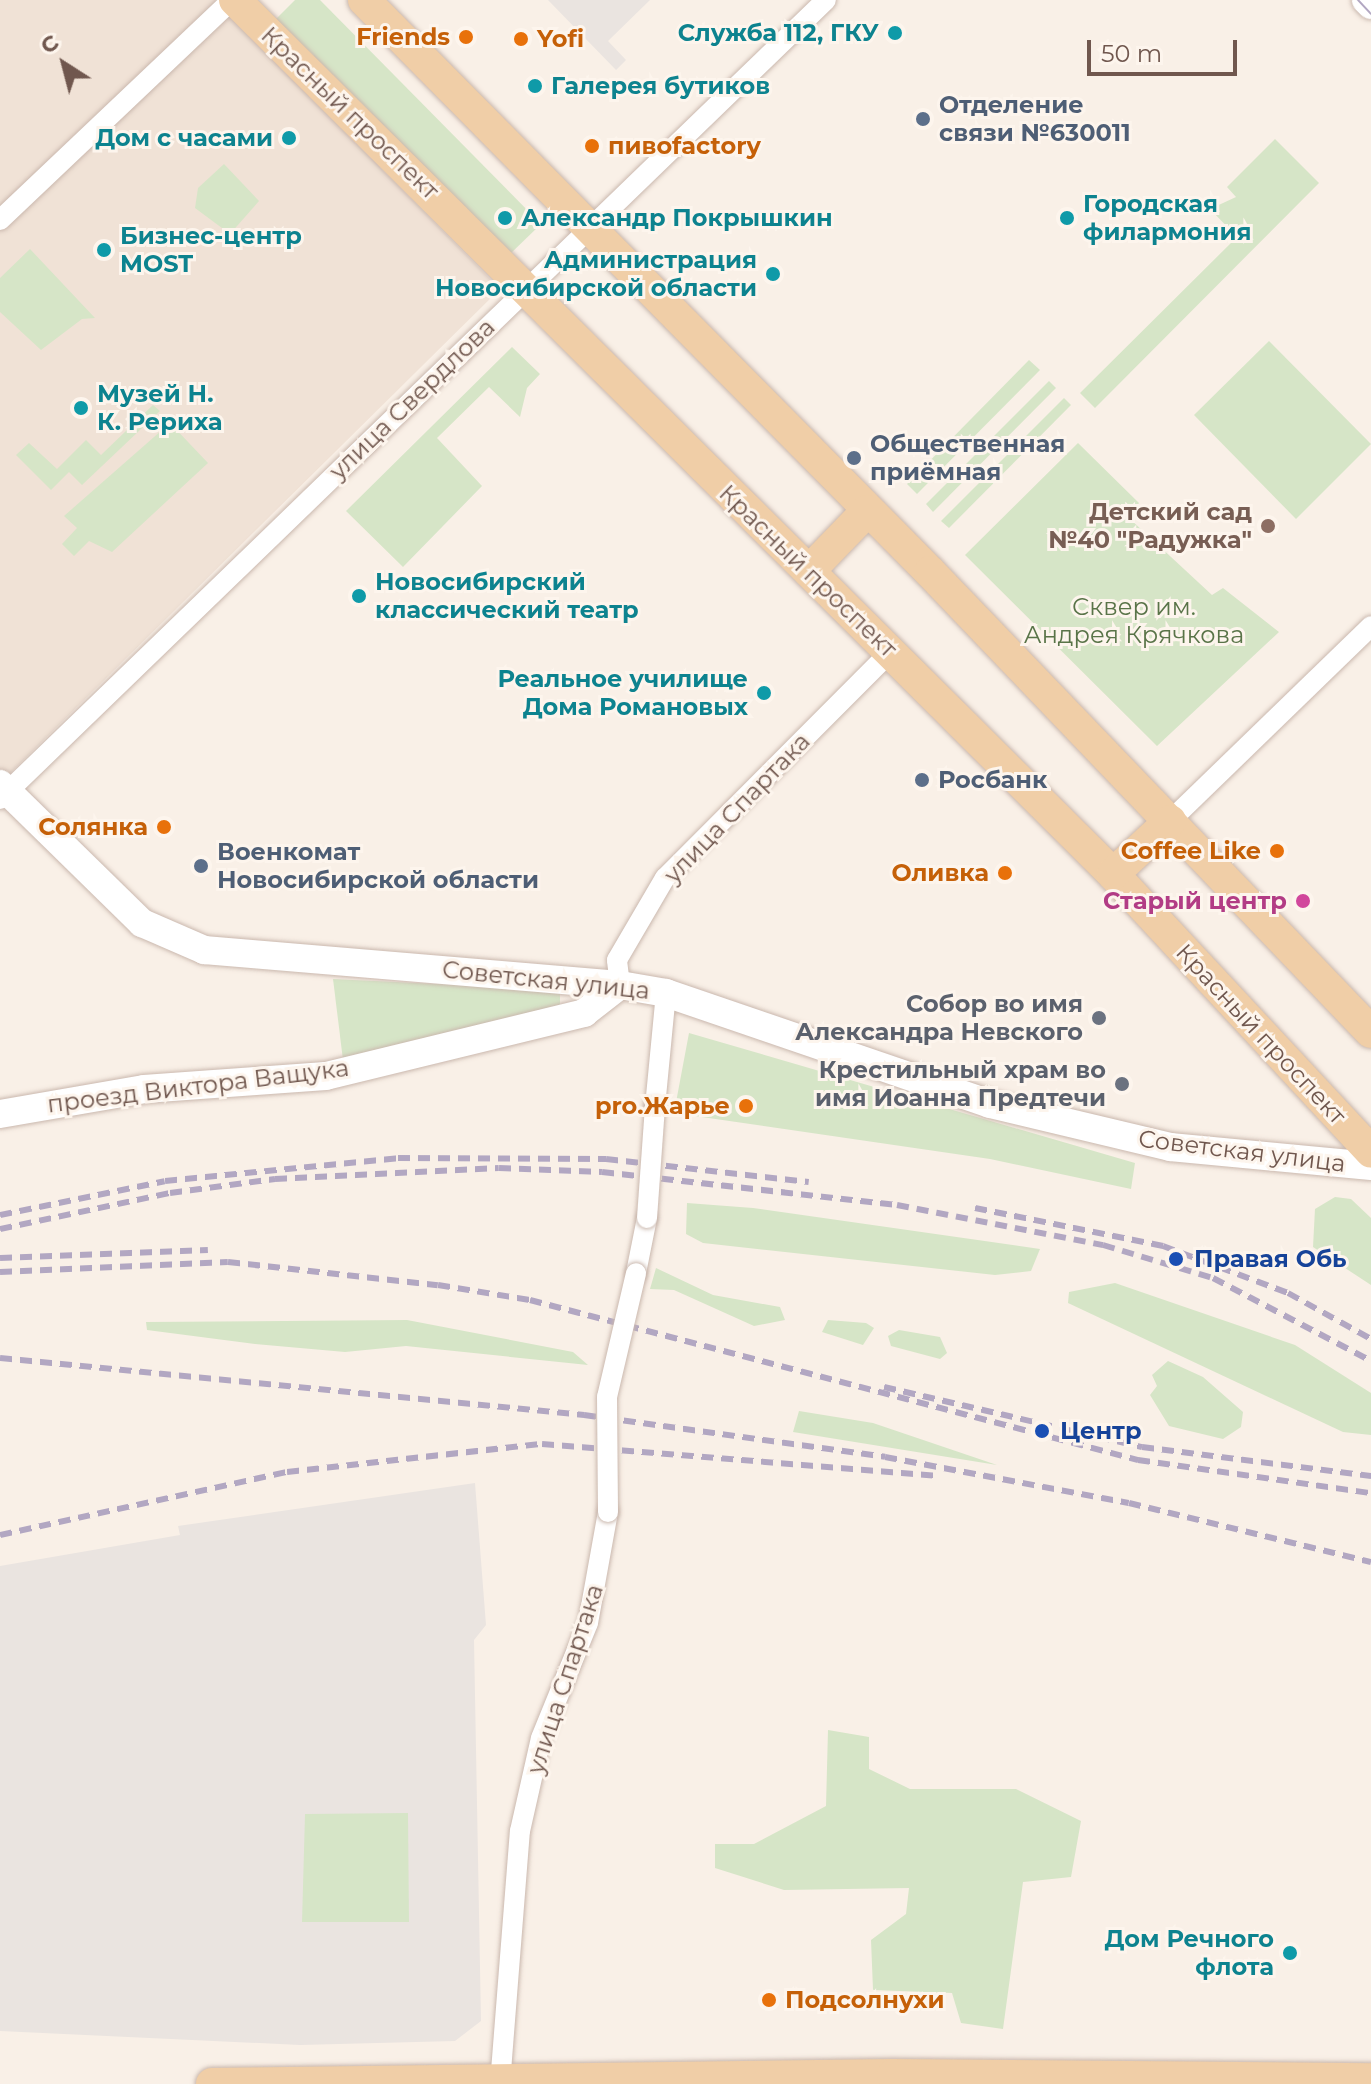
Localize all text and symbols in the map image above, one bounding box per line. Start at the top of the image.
place label: Служба 112, ГКУ [678,19,879,47]
street label: Красный проспект [255,21,445,205]
place label: Friends [356,23,450,51]
north arrow [24,24,104,104]
marker: Служба 112, ГКУ [886,24,904,42]
scale bar [1091,24,1241,74]
place label: Yofi [537,25,584,53]
marker: Friends [457,28,475,46]
text: С [35,29,64,60]
marker: Yofi [512,30,530,48]
text: 50 m [1101,39,1162,68]
place label: Галерея бутиков [551,72,770,100]
marker: Галерея бутиков [526,77,544,95]
place label: Отделение связи №630011 [939,91,1131,147]
marker: Отделение связи №630011 [914,110,932,128]
place label: Дом с часами [95,124,273,152]
marker: Дом с часами [280,129,298,147]
place label: пивоfactory [608,132,761,160]
marker: пивоfactory [583,137,601,155]
place label: Городская филармония [1083,190,1252,246]
place label: Александр Покрышкин [521,204,833,232]
marker: Александр Покрышкин [496,209,514,227]
marker: Городская филармония [1058,209,1076,227]
place label: Бизнес-центр MOST [120,222,302,278]
marker: Бизнес-центр MOST [95,241,113,259]
place label: Администрация Новосибирской области [435,246,757,302]
marker: Администрация Новосибирской области [764,265,782,283]
street label: улица Свердлова [323,313,501,485]
place label: Музей Н. К. Рериха [97,380,222,436]
marker: Музей Н. К. Рериха [72,399,90,417]
place label: Общественная приёмная [870,430,1065,486]
marker: Общественная приёмная [845,449,863,467]
street label: Красный проспект [713,479,903,663]
place label: Детский сад №40 "Радужка" [1048,498,1252,554]
marker: Детский сад №40 "Радужка" [1259,517,1277,535]
place label: Новосибирский классический театр [375,568,639,624]
marker: Новосибирский классический театр [350,587,368,605]
park label: Сквер им. Андрея Крячкова [1024,593,1244,649]
place label: Реальное училище Дома Романовых [497,665,748,721]
marker: Реальное училище Дома Романовых [755,684,773,702]
street label: улица Спартака [658,727,816,889]
place label: Росбанк [938,766,1047,794]
marker: Росбанк [913,771,931,789]
place label: Солянка [38,813,148,841]
marker: Солянка [155,818,173,836]
place label: Coffee Like [1121,837,1261,865]
place label: Военкомат Новосибирской области [217,838,539,894]
marker: Coffee Like [1268,842,1286,860]
marker: Военкомат Новосибирской области [192,857,210,875]
place label: Оливка [892,859,989,887]
marker: Оливка [996,864,1014,882]
place label: Старый центр [1103,887,1287,915]
marker: Старый центр [1294,892,1312,910]
street label: Красный проспект [1170,938,1352,1130]
street label: Советская улица [441,955,651,1005]
place label: Собор во имя Александра Невского [795,990,1083,1046]
marker: Собор во имя Александра Невского [1090,1009,1108,1027]
street label: проезд Виктора Ващука [46,1053,350,1119]
place label: Крестильный храм во имя Иоанна Предтечи [815,1056,1106,1112]
marker: Крестильный храм во имя Иоанна Предтечи [1113,1075,1131,1093]
place label: pro.Жарье [595,1092,730,1120]
marker: pro.Жарье [737,1097,755,1115]
street label: Советская улица [1137,1124,1347,1178]
place label: Правая Обь [1194,1245,1347,1273]
marker: Правая Обь [1165,1248,1187,1270]
place label: Центр [1060,1417,1142,1445]
marker: Центр [1031,1420,1053,1442]
street label: улица Спартака [521,1581,609,1777]
place label: Дом Речного флота [1105,1925,1274,1981]
marker: Дом Речного флота [1281,1944,1299,1962]
place label: Подсолнухи [785,1986,945,2014]
marker: Подсолнухи [760,1991,778,2009]

